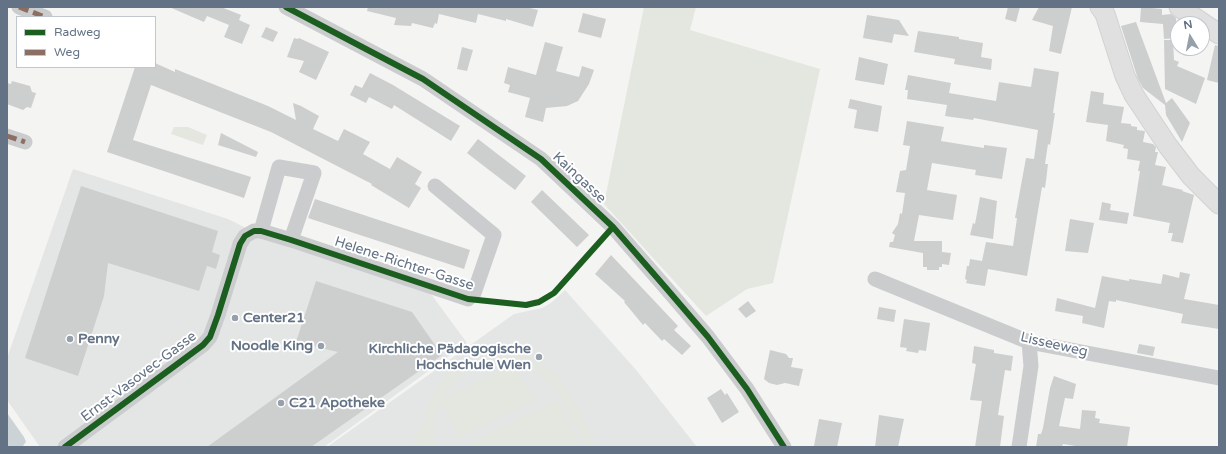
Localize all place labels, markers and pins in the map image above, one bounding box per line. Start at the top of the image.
place label: Center21 [243,310,305,326]
marker: Center21 [230,313,240,323]
place label: Penny [78,331,120,347]
marker: Penny [65,334,75,344]
place label: Noodle King [231,338,313,354]
marker: Noodle King [316,341,326,351]
place label: Kirchliche Pädagogische Hochschule Wien [369,341,531,374]
marker: Kirchliche Pädagogische Hochschule Wien [534,352,544,362]
place label: C21 Apotheke [289,395,385,411]
marker: C21 Apotheke [276,398,286,408]

